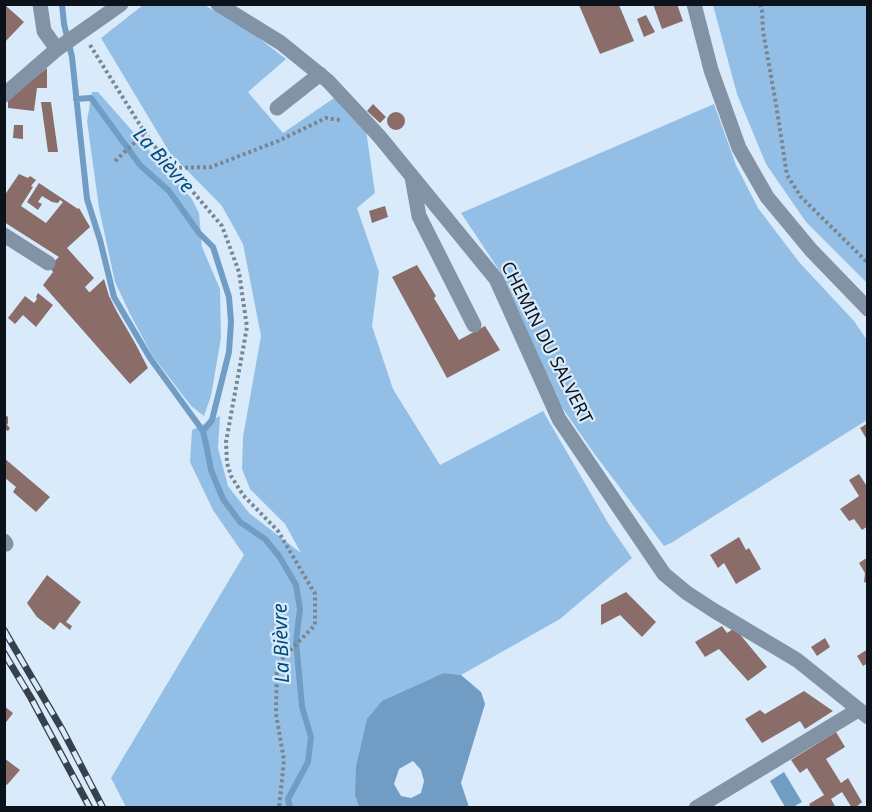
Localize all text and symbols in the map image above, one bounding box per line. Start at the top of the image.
water label: La Bièvre [127,123,199,199]
street label: CHEMIN DU SALVERT [496,258,596,428]
water label: La Bièvre [269,603,295,683]

